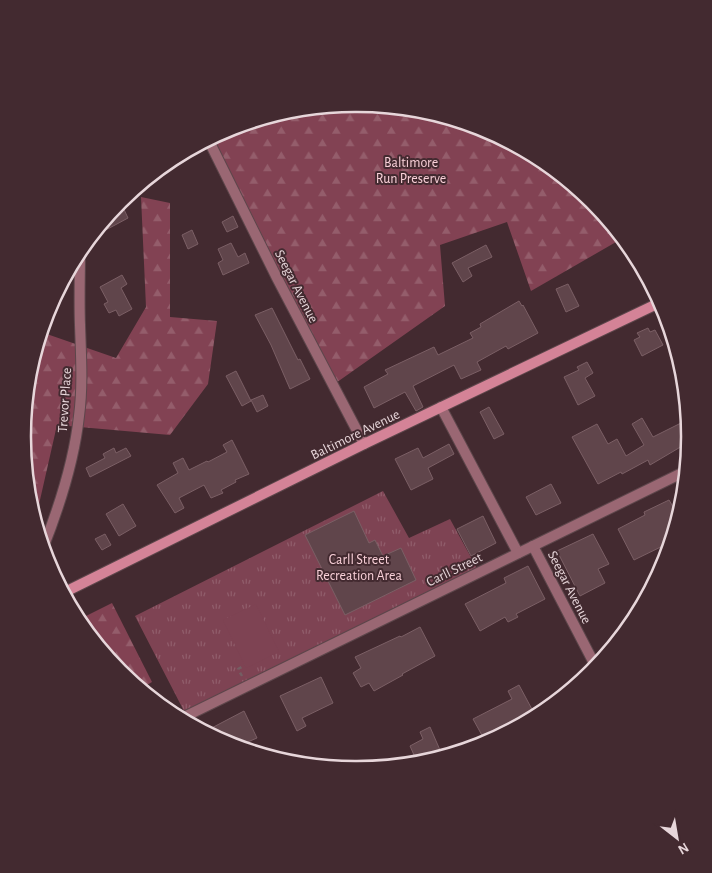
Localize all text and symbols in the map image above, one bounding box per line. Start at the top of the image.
park label: Baltimore Run Preserve [376,156,446,186]
street label: Seegar Avenue [272,248,320,325]
street label: Trevor Place [56,367,74,433]
street label: Baltimore Avenue [309,407,402,463]
street label: Seegar Avenue [545,549,593,626]
street label: Carll Street [424,550,485,589]
park label: Carll Street Recreation Area [316,553,402,583]
north arrow [652,813,702,863]
text: N [675,840,691,857]

